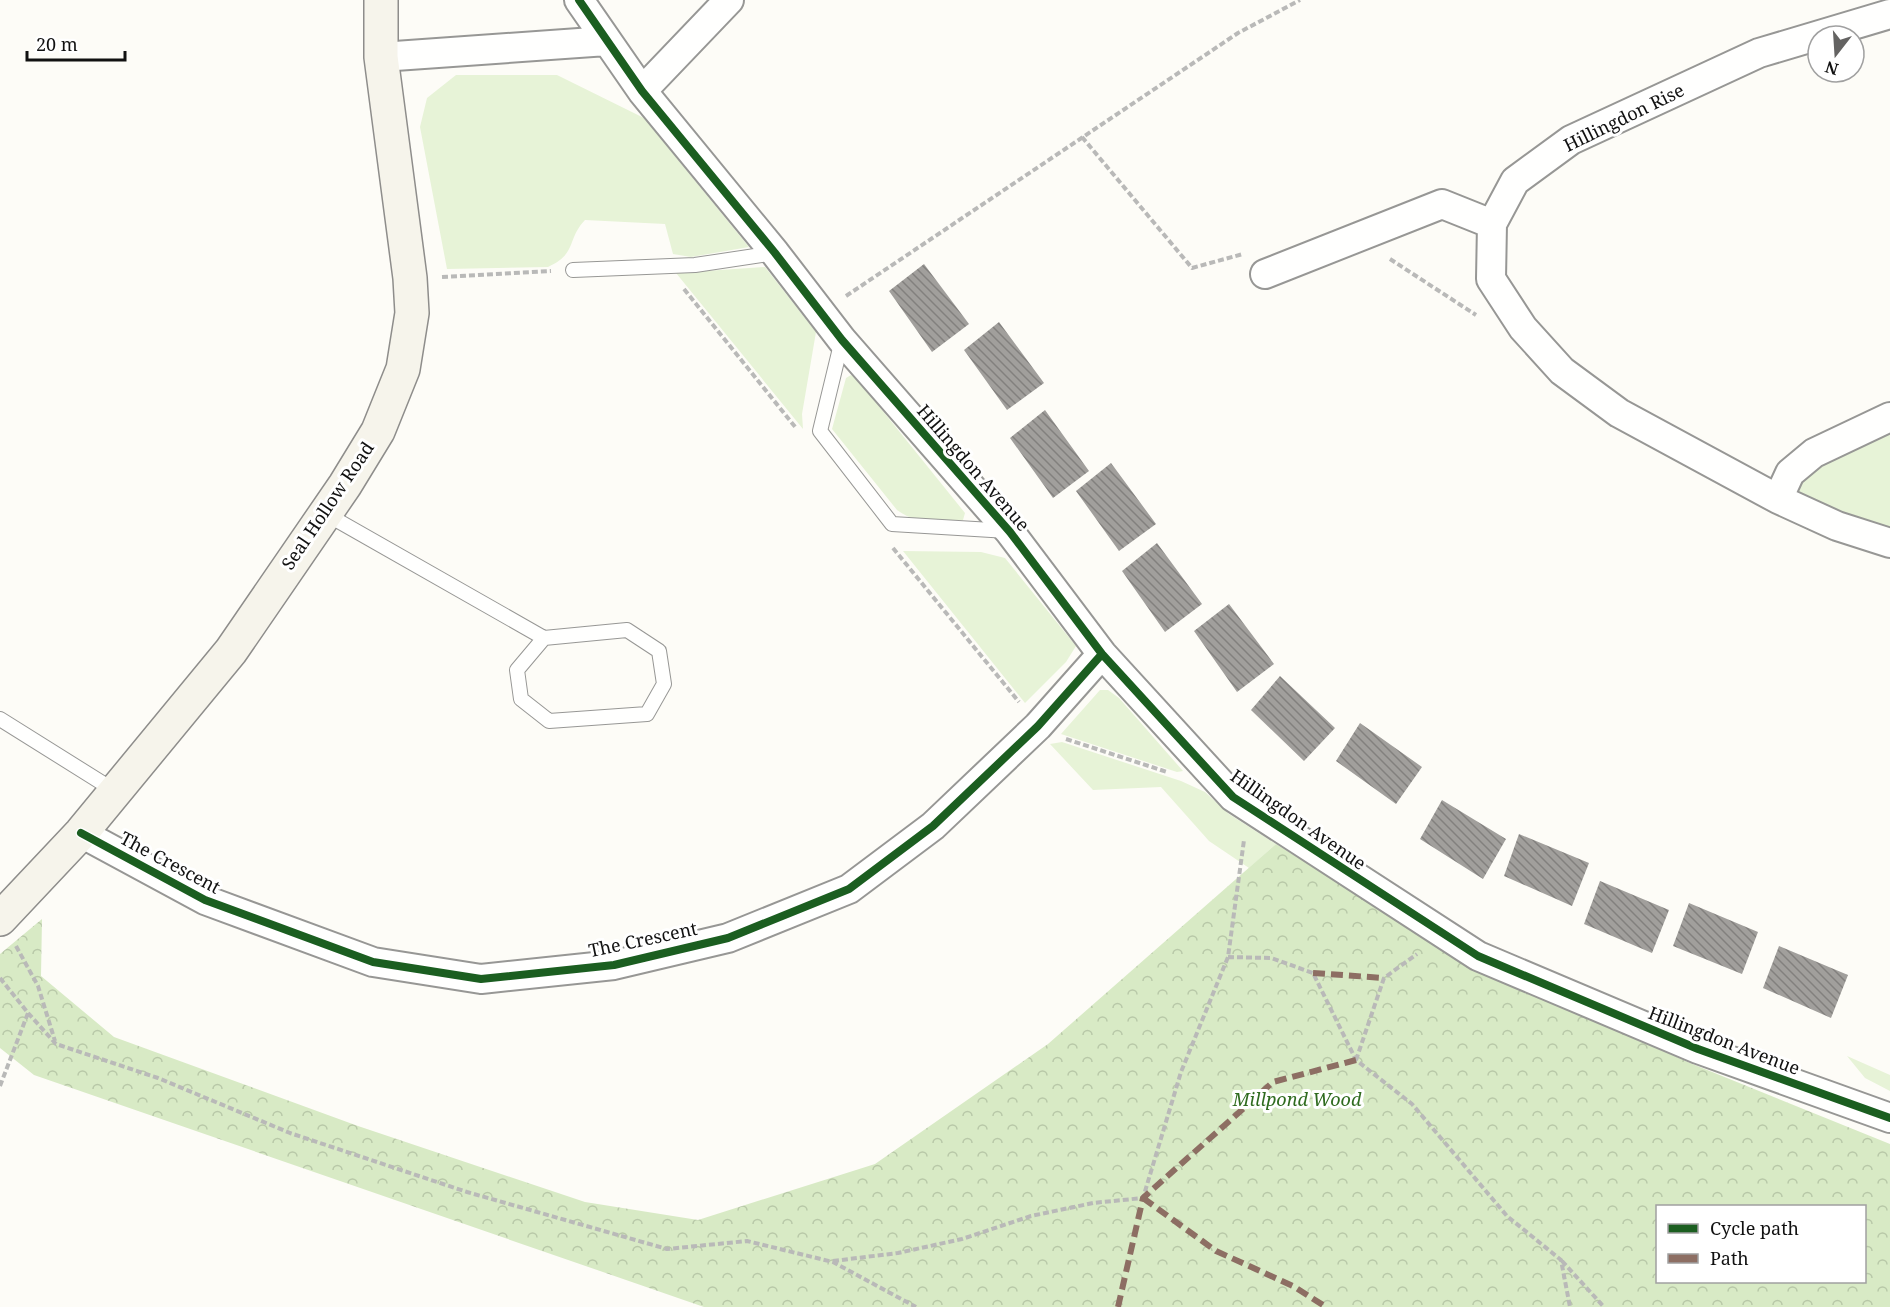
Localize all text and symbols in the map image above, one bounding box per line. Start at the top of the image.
scale bar [27,24,124,62]
north arrow [1806,24,1866,84]
text: 20 m [36,32,78,56]
text: N [1822,56,1841,81]
street label: Hillingdon Rise [1559,78,1688,157]
street label: Hillingdon Avenue [912,399,1035,536]
street label: Seal Hollow Road [275,437,379,574]
street label: Hillingdon Avenue [1226,763,1371,875]
street label: The Crescent [116,826,225,899]
street label: The Crescent [586,916,699,962]
street label: Hillingdon Avenue [1645,1000,1803,1080]
park label: Millpond Wood [1232,1087,1362,1111]
legend [1656,1205,1866,1283]
text: Cycle path [1710,1216,1799,1240]
text: Path [1710,1246,1749,1270]

